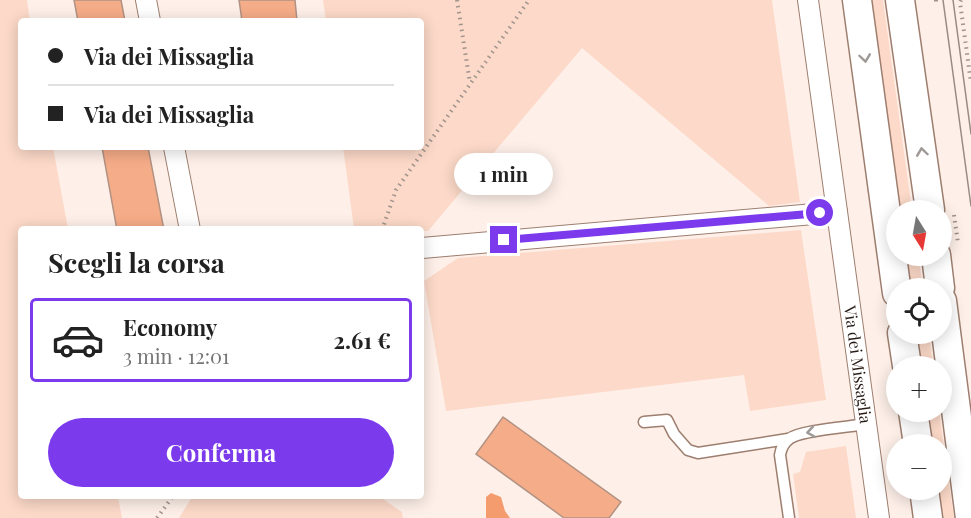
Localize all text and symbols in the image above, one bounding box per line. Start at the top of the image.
text: Via dei Missaglia [84,41,254,71]
one-way arrow [858,53,870,63]
text: Via dei Missaglia [84,99,254,129]
one-way arrow [916,147,928,157]
callout: 1 min [454,153,554,195]
text: 1 min [479,160,528,187]
route start [806,199,833,226]
north arrow [886,200,952,266]
map controls [886,200,952,500]
route end [490,226,517,253]
text: Scegli la corsa [48,244,225,280]
button: locate [886,278,952,344]
street label: Via dei Missaglia [840,303,877,425]
text: Economy [123,312,217,342]
icon: car [51,313,105,367]
text: 2.61 € [334,325,391,355]
text: 3 min · 12:01 [123,342,230,369]
button: + [886,356,952,422]
button: Conferma [48,418,394,487]
one-way arrow [806,426,815,438]
button: − [886,434,952,500]

